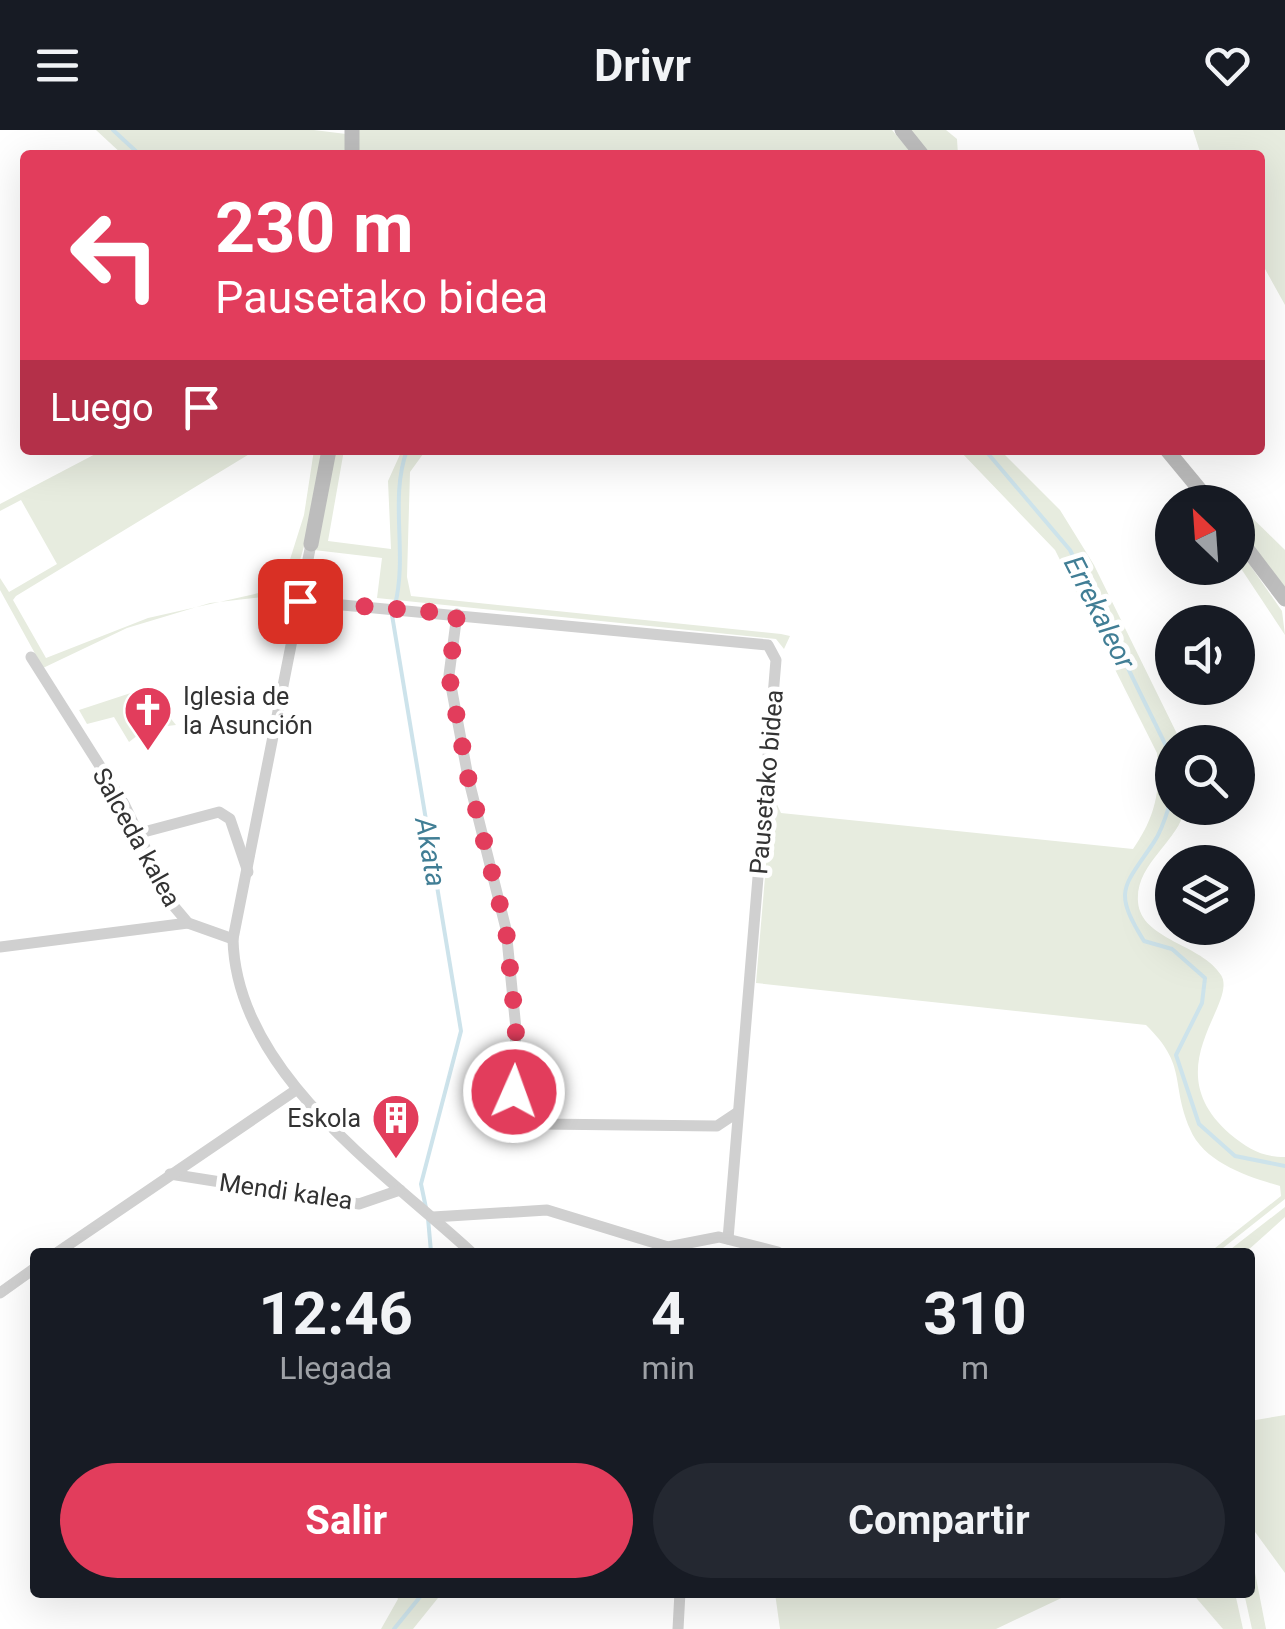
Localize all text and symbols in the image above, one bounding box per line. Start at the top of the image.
icon: menu [30,38,85,93]
icon: heart [1200,38,1255,93]
text: Drivr [594,39,691,92]
text: 230 m [215,187,414,269]
icon: left [50,190,180,320]
text: Pausetako bidea [215,271,548,324]
icon: arrive [174,380,229,435]
text: Luego [50,386,154,430]
north arrow [1155,485,1255,585]
map controls [1155,485,1255,945]
water label: Errekaleor [1057,550,1142,675]
pin [258,559,343,644]
icon: arrive [273,574,328,629]
button: sound [1155,605,1255,705]
place label: Iglesia de la Asunción [183,682,313,740]
church icon: Iglesia de la Asunción [122,684,174,752]
street label: Pausetako bidea [744,689,789,876]
button: search [1155,725,1255,825]
street label: Salceda kalea [87,763,187,912]
water label: Akata [408,813,453,889]
button: layers [1155,845,1255,945]
position arrow [462,1040,566,1144]
building icon: Eskola [370,1092,422,1160]
place label: Eskola [287,1104,361,1133]
street label: Mendi kalea [217,1168,355,1215]
text: 12:46 [258,1278,413,1349]
text: 4 [651,1278,685,1349]
text: 310 [923,1278,1027,1349]
text: Llegada [279,1349,392,1387]
text: min [641,1349,695,1387]
text: m [961,1349,989,1387]
button: Salir [60,1463,633,1578]
button: Compartir [653,1463,1225,1578]

